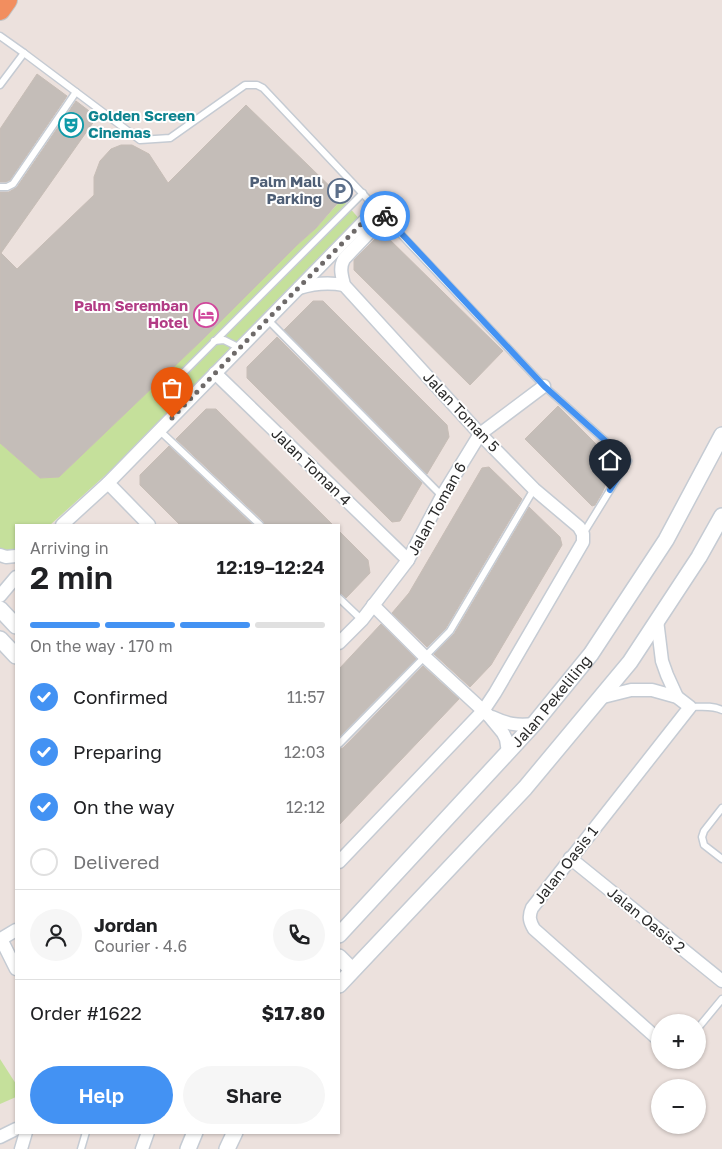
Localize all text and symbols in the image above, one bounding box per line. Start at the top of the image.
place label: Golden Screen Cinemas [88,106,195,141]
theatre icon: Golden Screen Cinemas [58,112,84,138]
place label: Palm Mall Parking [249,172,322,207]
parking icon: Palm Mall Parking [327,178,353,204]
courier [360,191,410,241]
icon: bike [371,202,399,230]
place label: Palm Seremban Hotel [74,296,188,331]
hotel icon: Palm Seremban Hotel [193,302,219,328]
pin [151,367,193,418]
street label: Jalan Toman 5 [420,367,504,455]
icon: bag [158,374,186,402]
street label: Jalan Toman 4 [268,424,355,509]
pin [589,439,631,490]
icon: home [596,446,624,474]
street label: Jalan Toman 6 [403,459,469,558]
text: Arriving in [30,538,109,558]
text: 12:19–12:24 [216,555,325,578]
text: 2 min [30,558,113,596]
text: On the way · 170 m [30,636,173,656]
street label: Jalan Pekeliling [507,651,594,750]
icon: check [30,683,58,711]
text: Confirmed [73,685,168,708]
text: 11:57 [287,687,325,707]
icon: check [30,738,58,766]
text: Preparing [73,740,162,763]
text: 12:03 [284,742,325,762]
icon: check [30,793,58,821]
text: On the way [73,795,175,818]
text: 12:12 [286,797,325,817]
street label: Jalan Oasis 1 [529,822,601,907]
text: Delivered [73,850,160,873]
street label: Jalan Oasis 2 [604,882,689,956]
button: person [30,909,82,961]
button: phone [273,909,325,961]
text: Jordan [94,913,158,936]
text: Courier · 4.6 [94,936,187,956]
text: Order #1622 [30,1001,142,1024]
text: $17.80 [262,1001,325,1024]
map controls [651,1014,706,1134]
button: + [651,1014,706,1069]
button: Help [30,1066,173,1124]
button: Share [183,1066,325,1124]
button: − [651,1079,706,1134]

